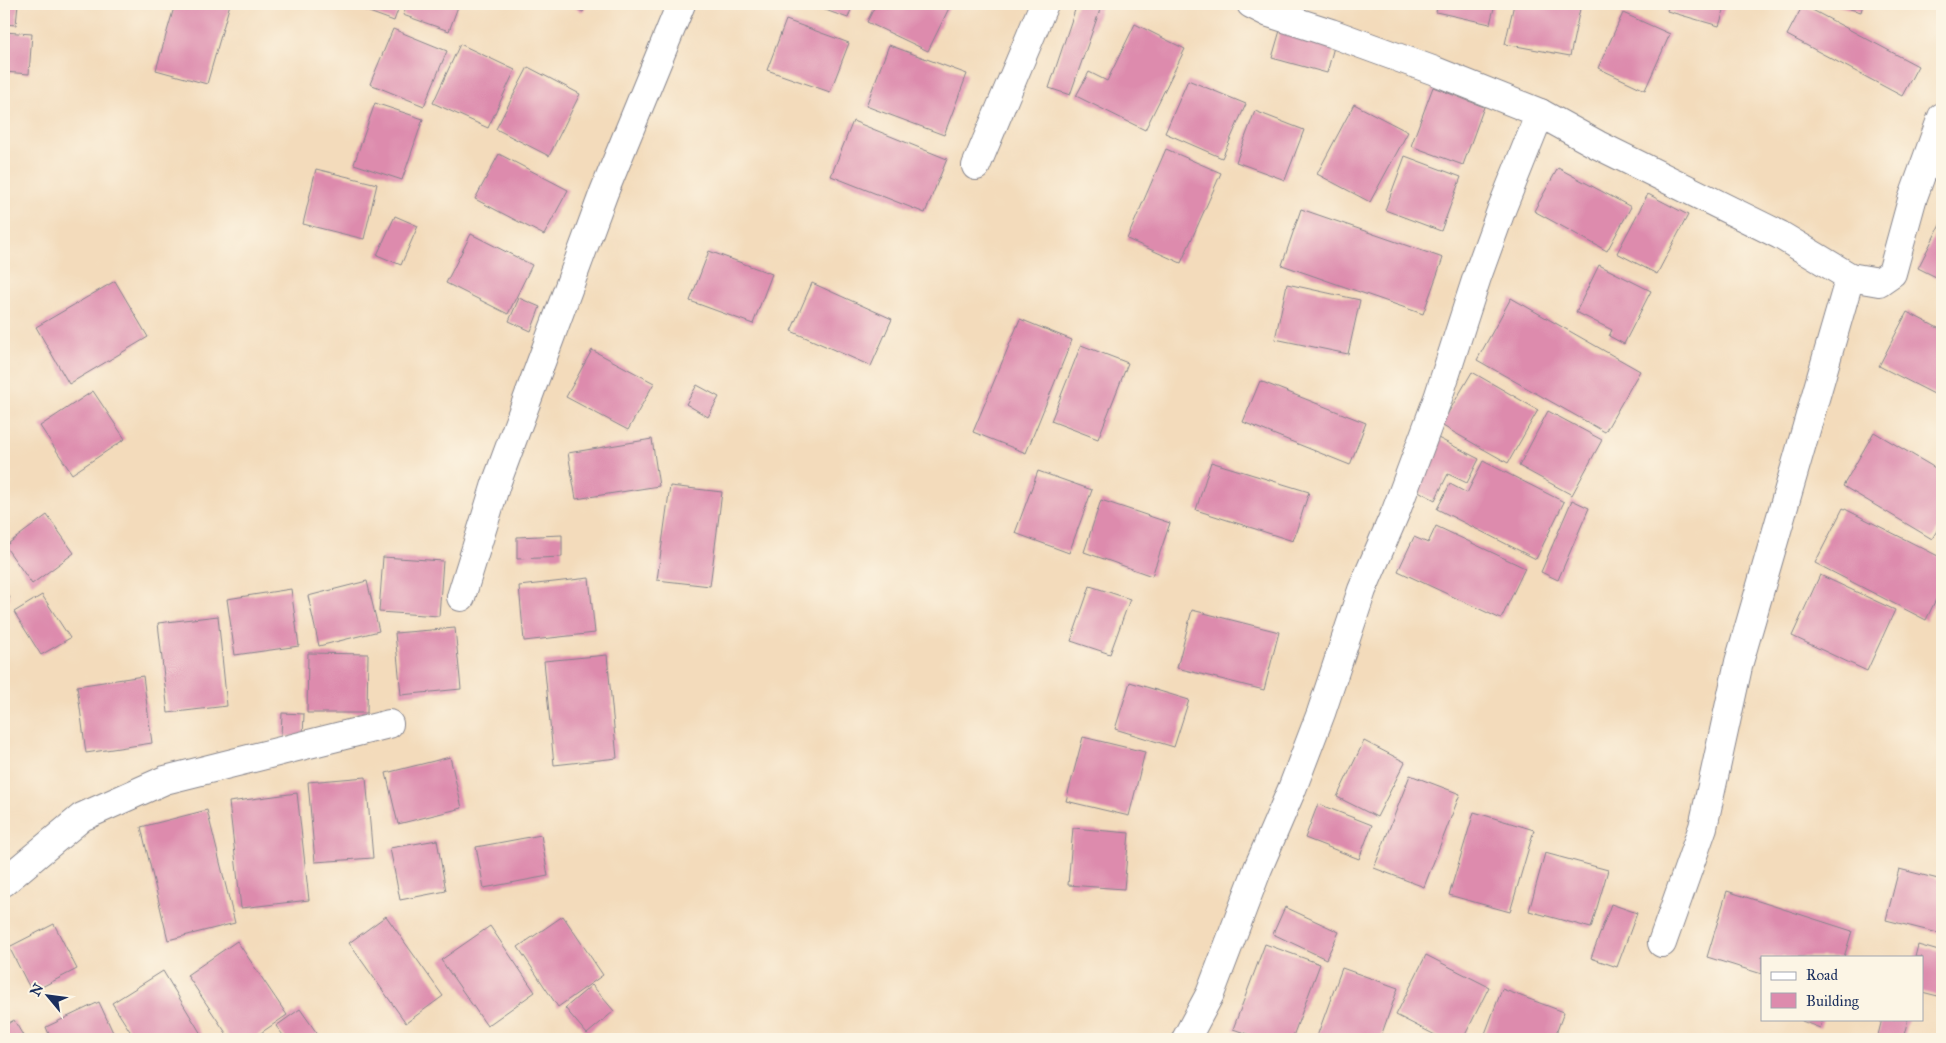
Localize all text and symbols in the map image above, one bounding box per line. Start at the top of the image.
legend [1761,956,1924,1020]
text: Road [1806,966,1838,984]
north arrow [22,970,72,1020]
text: N [27,981,47,999]
text: Building [1806,992,1860,1010]

